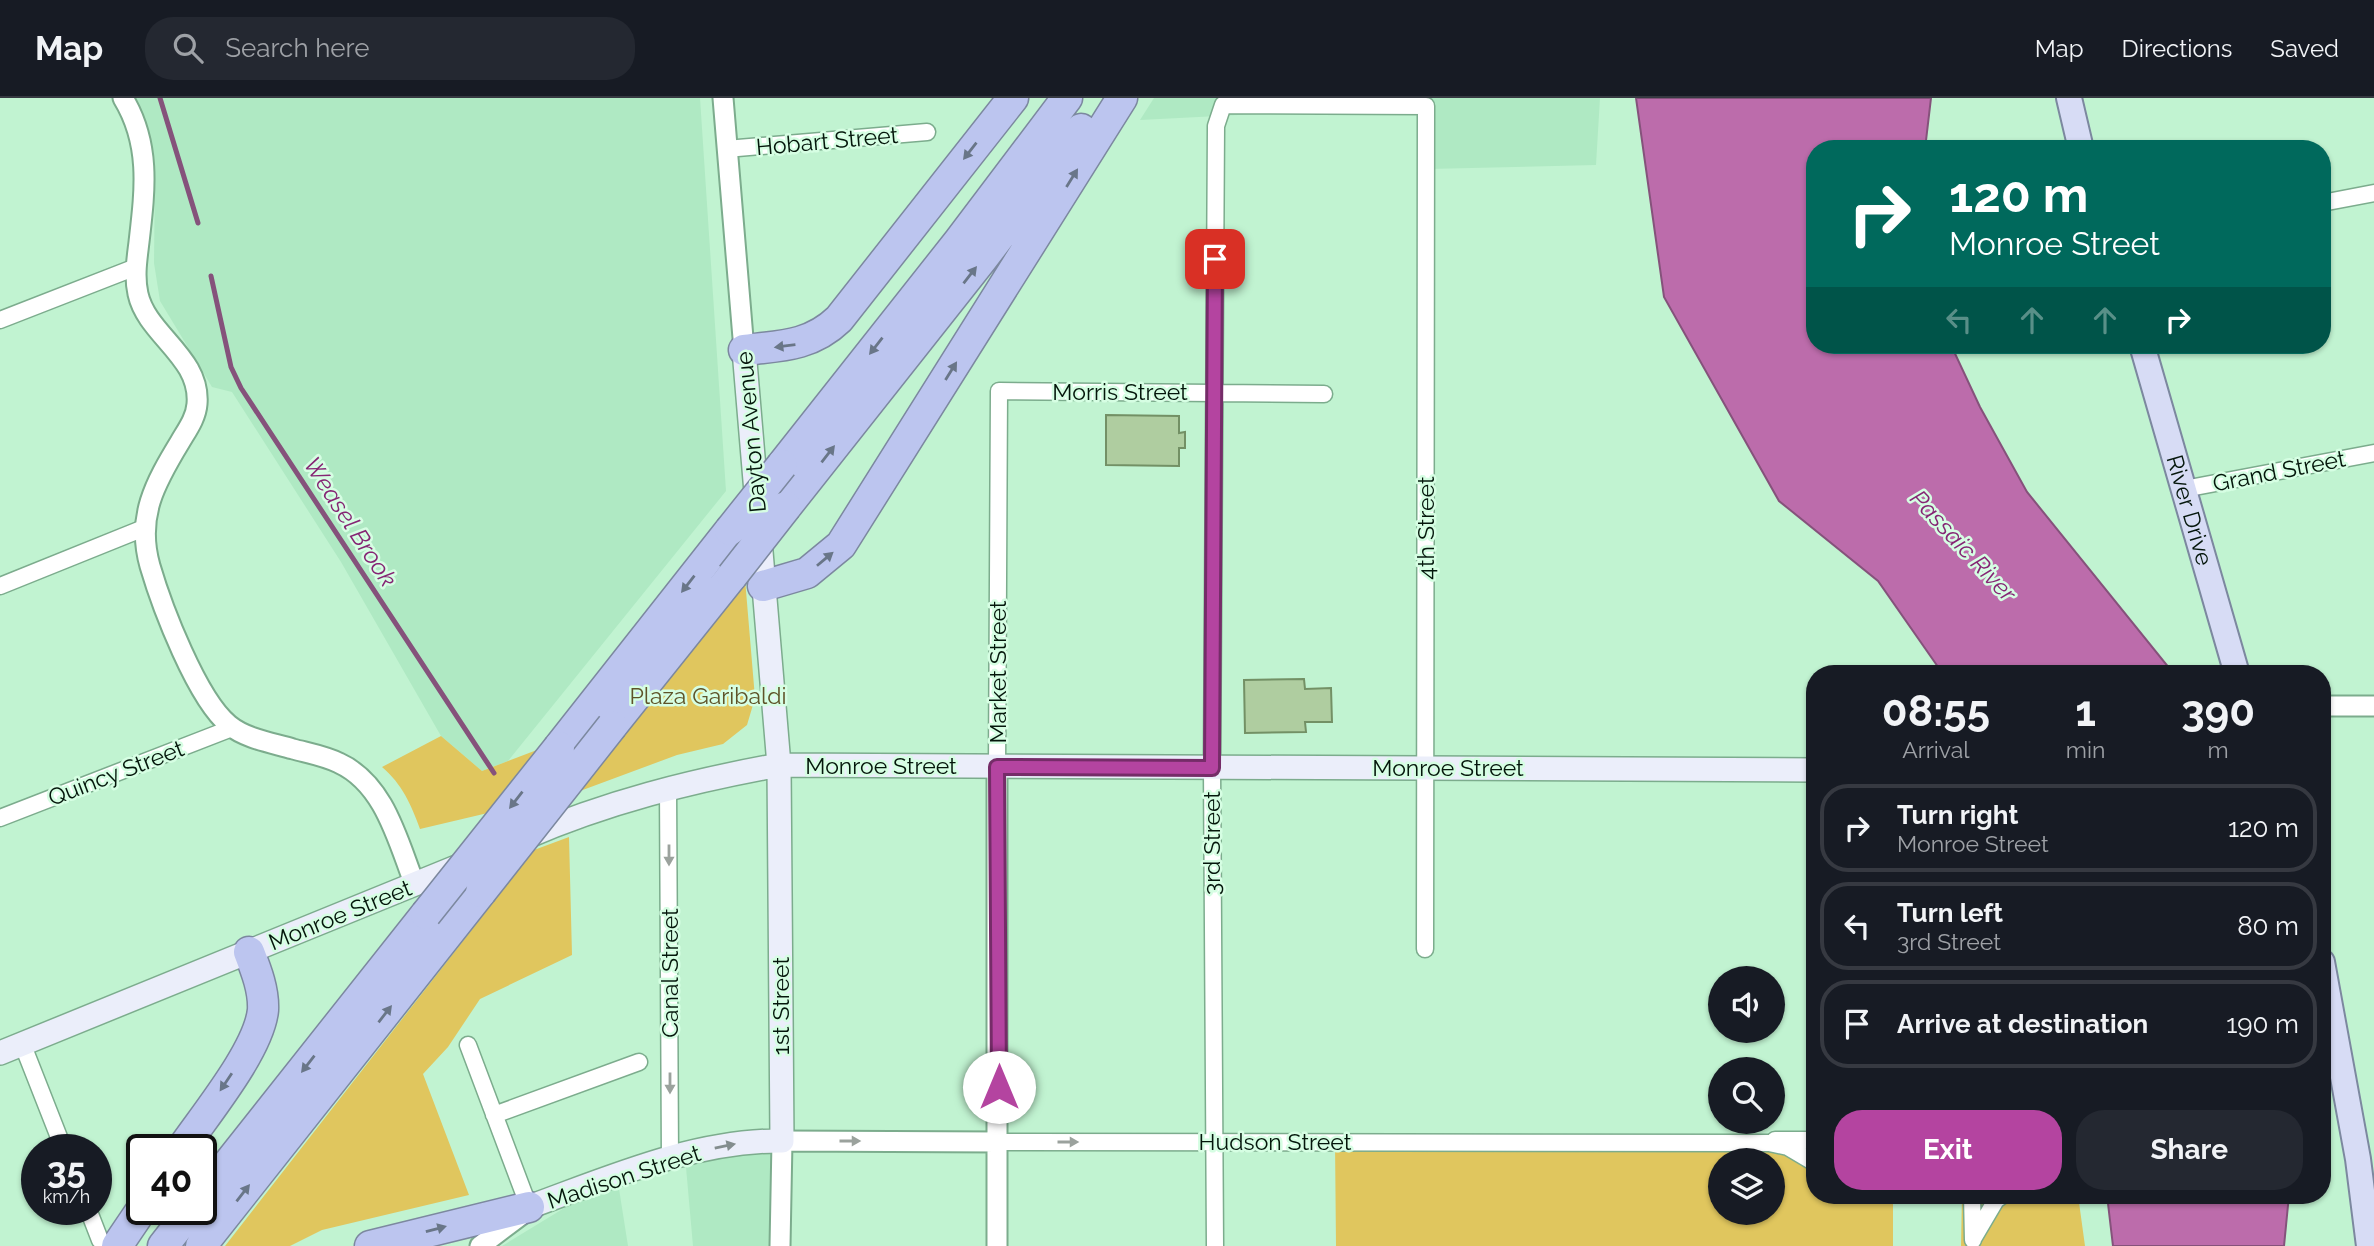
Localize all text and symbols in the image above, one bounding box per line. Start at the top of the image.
search box [145,17,635,80]
text: Map [35,29,103,68]
icon: search [169,29,207,67]
text: Search here [225,33,370,63]
text: Map [2035,34,2084,63]
text: Directions [2122,34,2232,63]
text: Saved [2270,34,2339,63]
street label: Hobart Street [755,121,899,160]
one-way arrow [963,142,978,160]
text: 120 m [1949,166,2088,223]
one-way arrow [1065,168,1078,188]
icon: right [1834,168,1925,259]
text: Monroe Street [1949,225,2160,262]
pin [1185,229,1245,289]
icon: arrive [1196,240,1234,278]
one-way arrow [962,267,977,285]
icon: left [1940,301,1978,339]
icon: ahead [2013,301,2051,339]
icon: ahead [2086,301,2124,339]
icon: right [2159,301,2197,339]
one-way arrow [868,337,883,355]
one-way arrow [774,340,796,351]
street label: Dayton Avenue [730,350,771,514]
one-way arrow [945,361,958,381]
street label: Morris Street [1052,378,1188,405]
street label: Grand Street [2210,444,2348,497]
one-way arrow [821,445,836,463]
water label: Weasel Brook [298,451,403,592]
street label: River Drive [2161,452,2219,568]
street label: 4th Street [1412,476,1439,580]
water label: Passaic River [1904,484,2023,608]
one-way arrow [816,552,834,567]
one-way arrow [680,574,695,592]
street label: Market Street [984,600,1011,743]
park label: Plaza Garibaldi [629,682,787,709]
text: 08:55 [1882,687,1990,736]
text: 1 [2075,687,2096,736]
text: 390 [2181,687,2255,736]
street label: Quincy Street [44,734,188,811]
text: Arrival [1902,736,1970,763]
text: min [2066,736,2105,763]
text: m [2208,736,2229,763]
street label: Monroe Street [805,752,957,779]
street label: Monroe Street [1372,754,1524,781]
one-way arrow [510,791,524,809]
street label: 3rd Street [1198,791,1225,895]
text: Turn right [1897,800,2018,830]
icon: right [1838,809,1876,847]
text: 120 m [2228,813,2299,843]
text: Monroe Street [1897,830,2049,857]
one-way arrow [663,845,675,867]
street label: Monroe Street [264,874,415,955]
text: Turn left [1897,898,2003,928]
icon: left [1838,907,1876,945]
street label: Canal Street [656,908,683,1038]
text: 80 m [2237,911,2299,941]
text: 3rd Street [1897,928,2001,955]
street label: 1st Street [767,957,794,1055]
map controls [1708,966,1785,1225]
button: sound [1708,966,1785,1043]
icon: arrive [1838,1005,1876,1043]
one-way arrow [377,1006,392,1024]
text: Arrive at destination [1897,1009,2148,1039]
text: 190 m [2226,1009,2299,1039]
position arrow [962,1050,1036,1124]
one-way arrow [300,1054,315,1072]
button: search [1708,1057,1785,1134]
one-way arrow [664,1072,676,1094]
one-way arrow [220,1073,233,1092]
button: Exit [1834,1110,2062,1190]
button: Share [2076,1110,2303,1190]
street label: Hudson Street [1199,1128,1352,1155]
speed limit sign: 40 [126,1134,217,1225]
one-way arrow [839,1135,861,1147]
one-way arrow [1057,1136,1079,1148]
street label: Madison Street [544,1139,704,1214]
one-way arrow [714,1140,736,1151]
button: layers [1708,1148,1785,1225]
text: 35 [47,1150,86,1191]
one-way arrow [236,1184,251,1202]
text: km/h [43,1186,90,1207]
one-way arrow [425,1223,447,1234]

